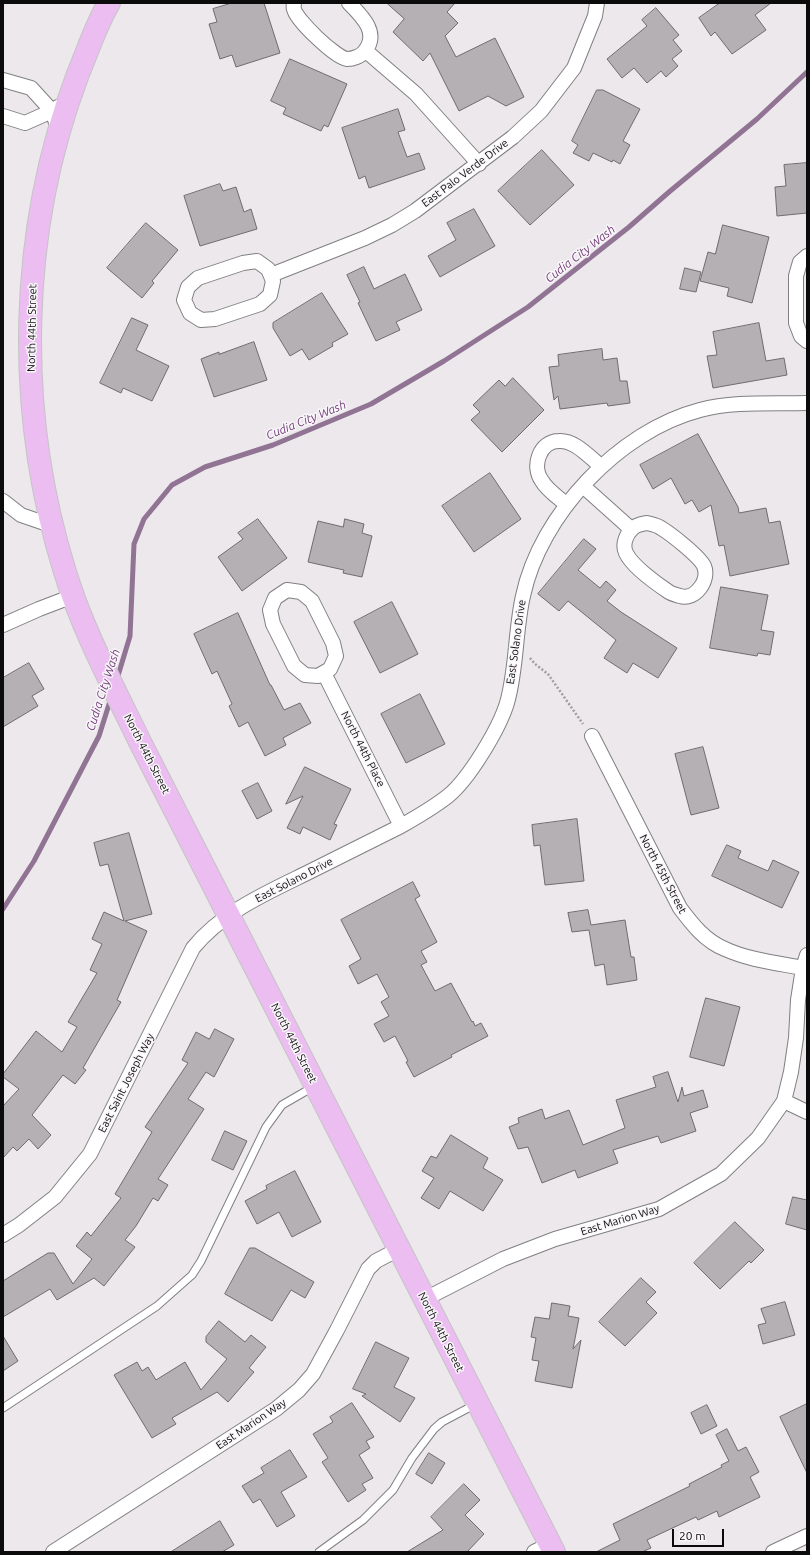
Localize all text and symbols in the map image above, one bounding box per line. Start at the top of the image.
street label: East Palo Verde Drive [419,136,511,210]
water label: Cudia City Wash [542,222,618,286]
street label: North 44th Street [25,284,39,372]
water label: Cudia City Wash [264,397,348,443]
street label: East Solano Drive [504,599,528,685]
water label: Cudia City Wash [83,647,123,733]
street label: North 44th Place [338,709,388,789]
street label: North 44th Street [121,712,173,796]
street label: North 45th Street [637,832,689,916]
street label: East Solano Drive [253,855,335,905]
street label: North 44th Street [268,1001,320,1085]
street label: East Saint Joseph Way [95,1031,157,1135]
street label: East Marion Way [579,1202,661,1238]
street label: North 44th Street [415,1290,467,1374]
street label: East Marion Way [213,1396,289,1452]
scale bar [674,1521,726,1547]
text: 20 m [679,1529,706,1542]

